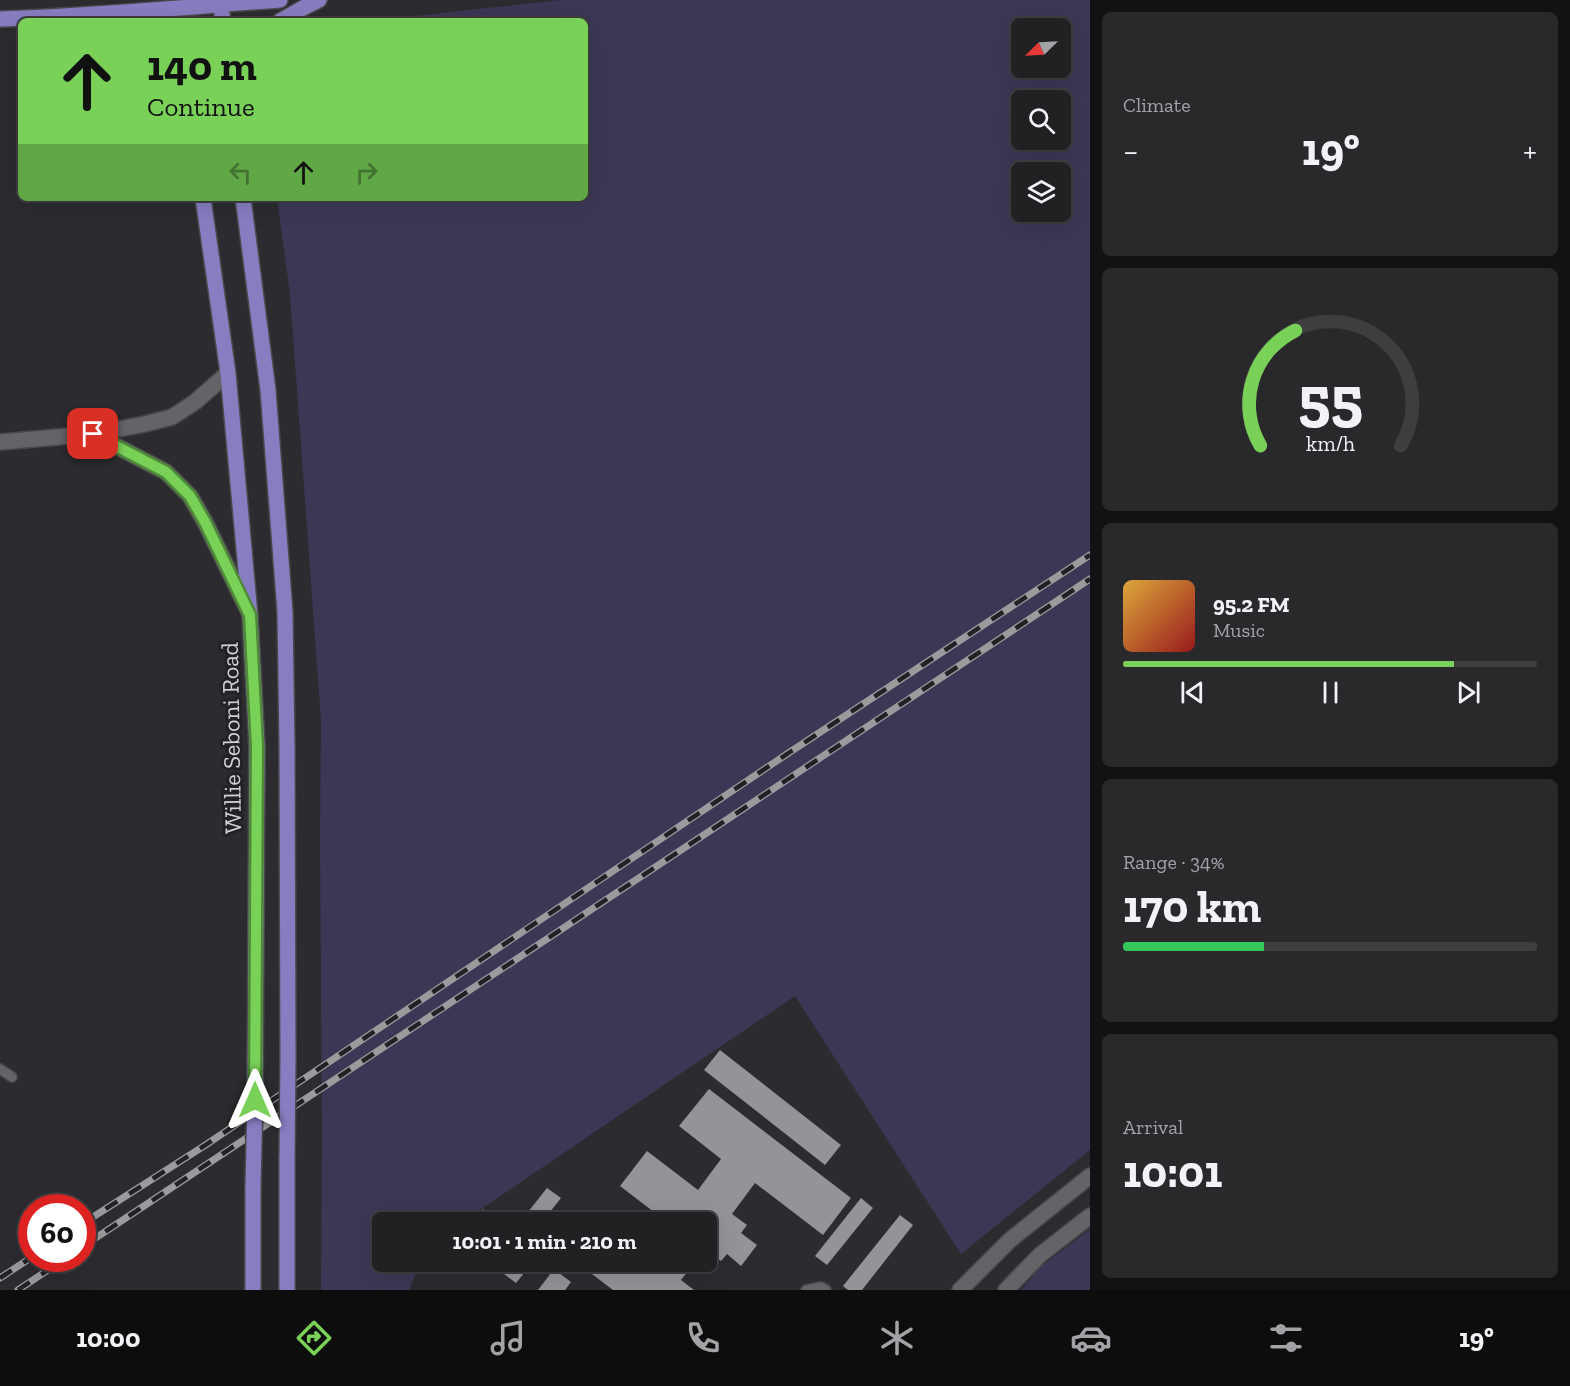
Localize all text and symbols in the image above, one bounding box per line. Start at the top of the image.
north arrow [1011,18,1071,78]
map controls [1011,18,1071,222]
text: 140 m [147,40,257,91]
icon: ahead [48,42,126,120]
button: search [1011,90,1071,150]
text: Continue [147,91,255,123]
text: Climate [1123,93,1191,117]
text: 19° [1302,123,1360,177]
text: − [1123,131,1138,170]
text: + [1523,131,1537,170]
icon: left [224,156,257,189]
icon: ahead [287,156,320,189]
icon: right [350,156,383,189]
button: layers [1011,162,1071,222]
text: 55 [1297,362,1363,437]
pin [67,408,118,459]
icon: arrive [76,417,109,450]
text: km/h [1306,432,1354,457]
text: 95.2 FM [1213,591,1289,618]
text: Music [1213,618,1265,642]
street label: Willie Seboni Road [215,642,247,834]
icon: previous [1176,676,1209,709]
icon: pause [1314,676,1347,709]
icon: next [1452,676,1485,709]
text: Range · 34% [1123,850,1225,874]
text: 170 km [1123,880,1261,934]
position arrow [223,1068,287,1132]
text: Arrival [1123,1115,1183,1139]
text: 10:01 [1123,1145,1222,1199]
speed limit sign: 60 [18,1194,96,1272]
text: 10:01 · 1 min · 210 m [453,1228,636,1255]
icon: directions [293,1317,335,1359]
icon: music [487,1317,529,1359]
icon: phone [682,1317,724,1359]
icon: climate [876,1317,918,1359]
icon: car [1070,1317,1112,1359]
icon: filters [1265,1317,1307,1359]
text: 10:00 [76,1322,140,1354]
text: 19° [1459,1322,1494,1354]

